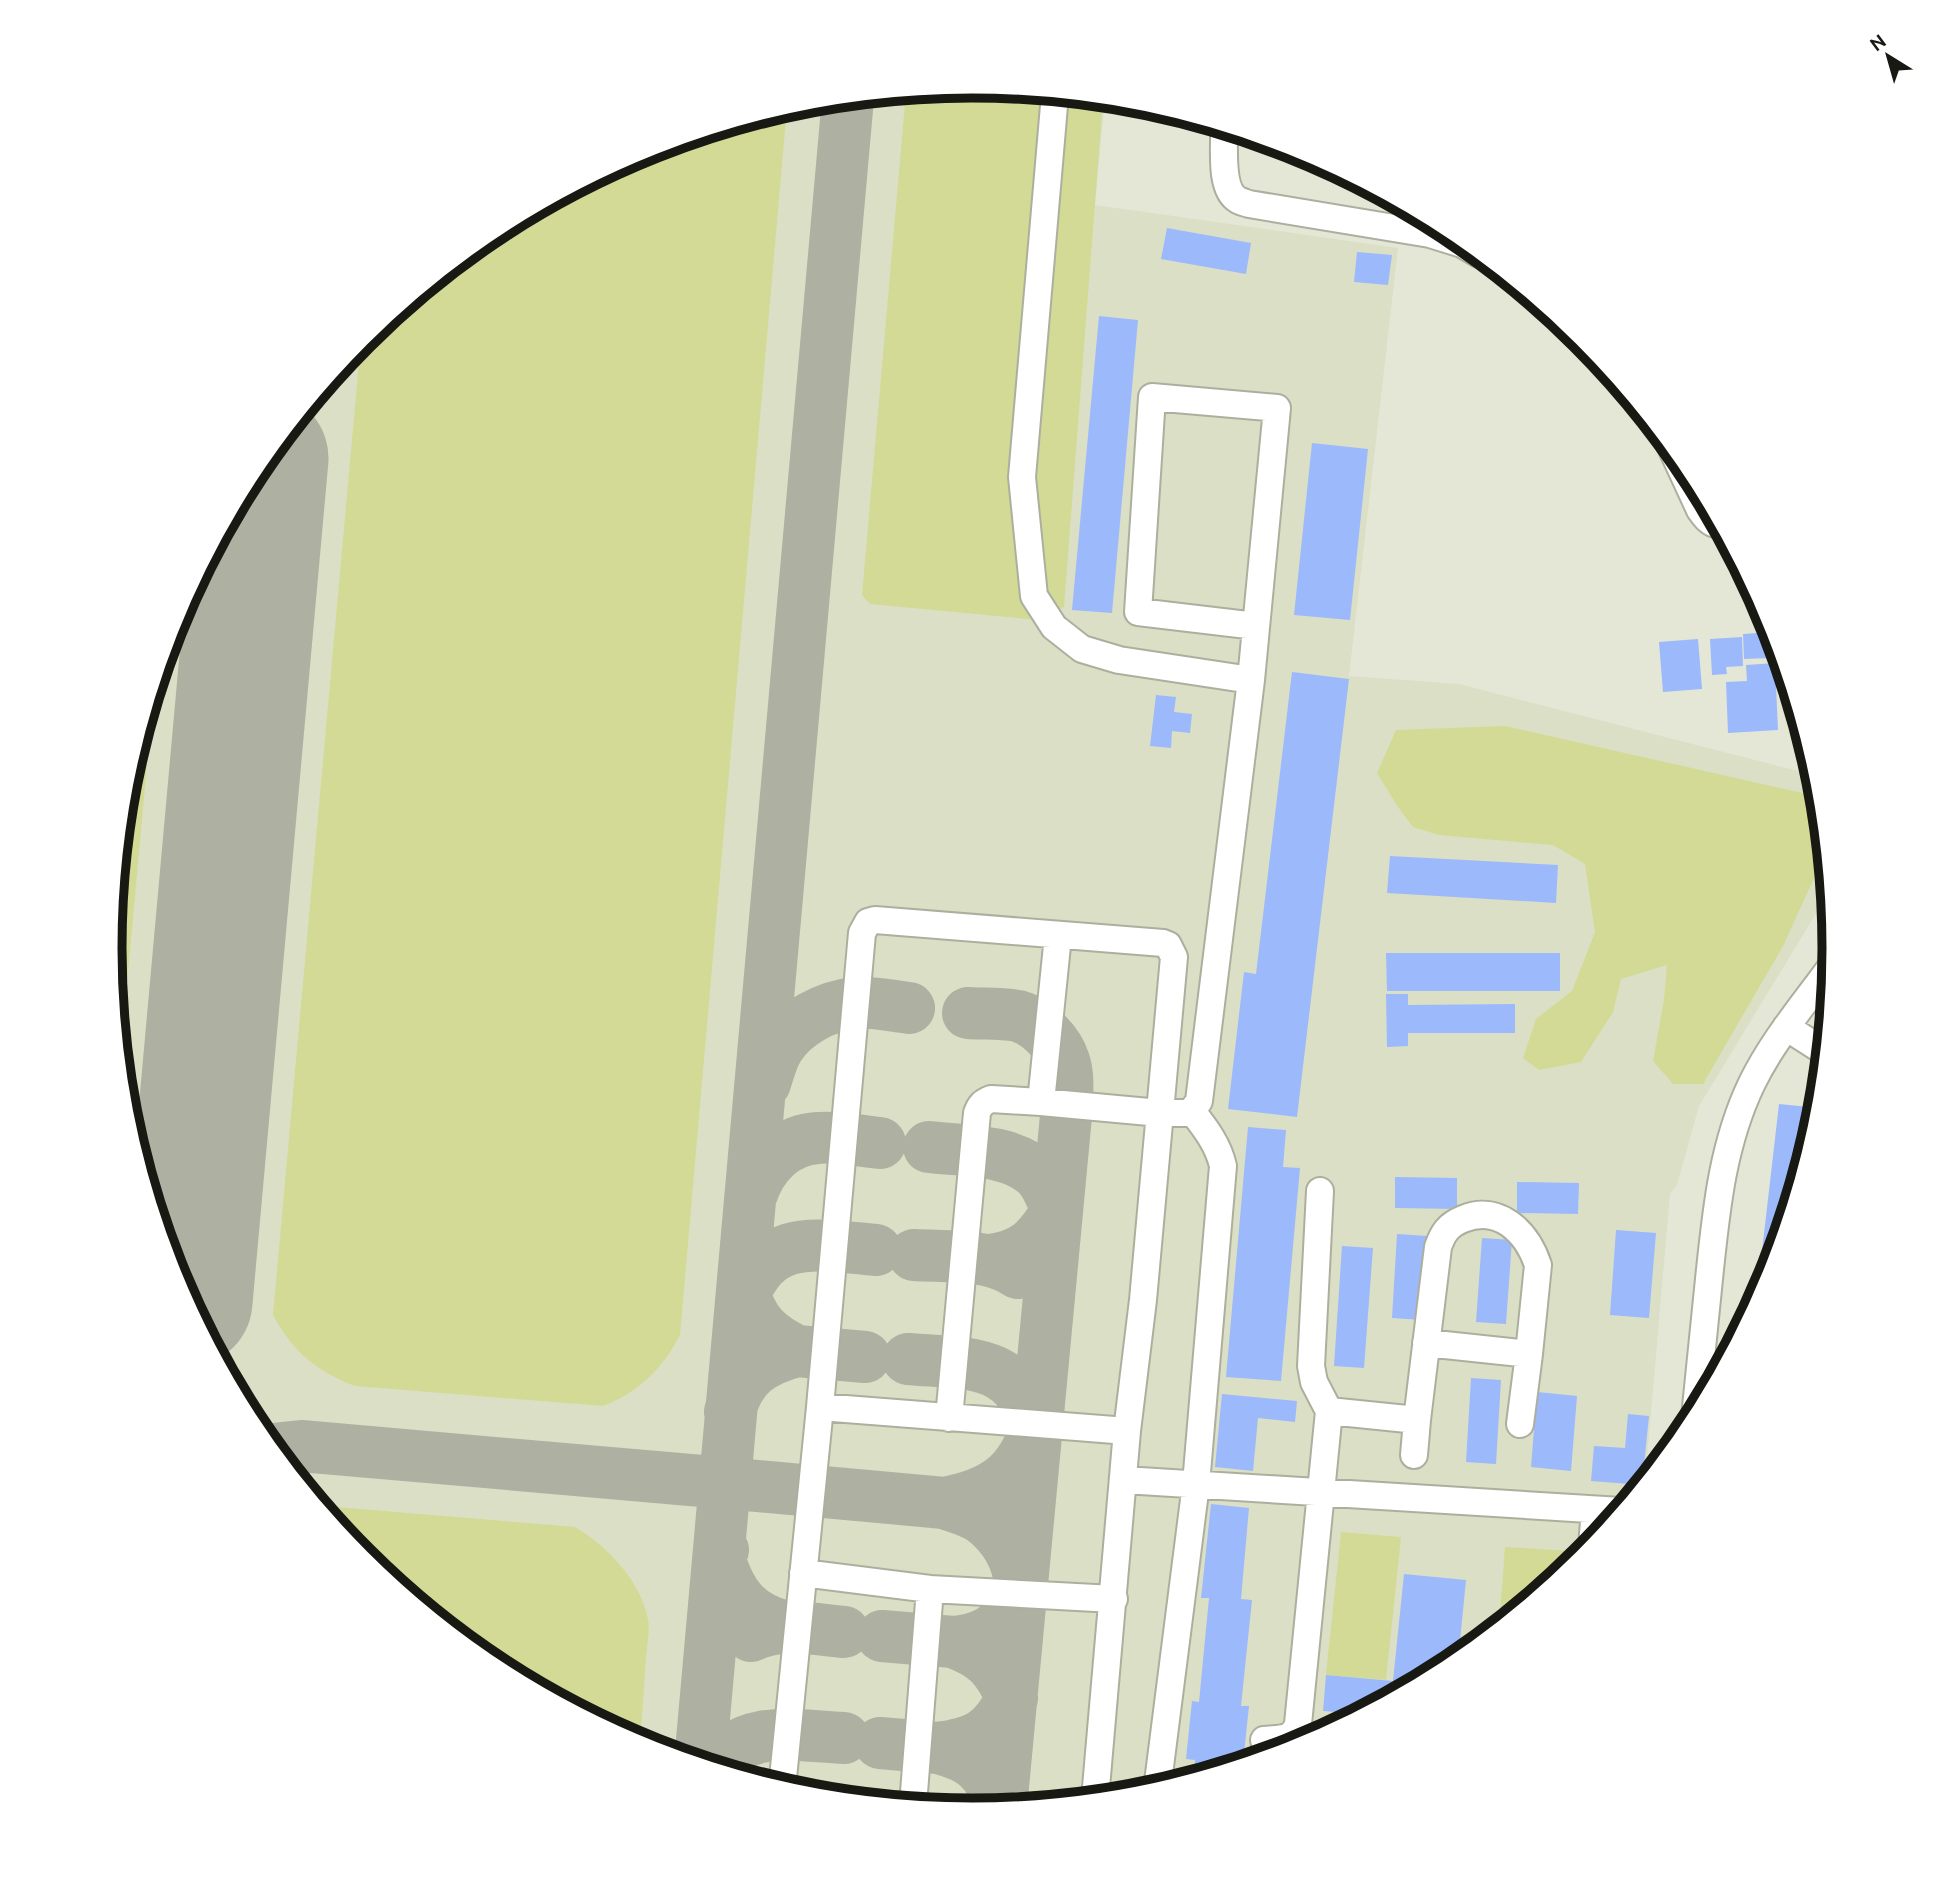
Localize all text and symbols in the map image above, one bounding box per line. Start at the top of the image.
north arrow [1853,21,1923,91]
text: N [1865,29,1890,55]

